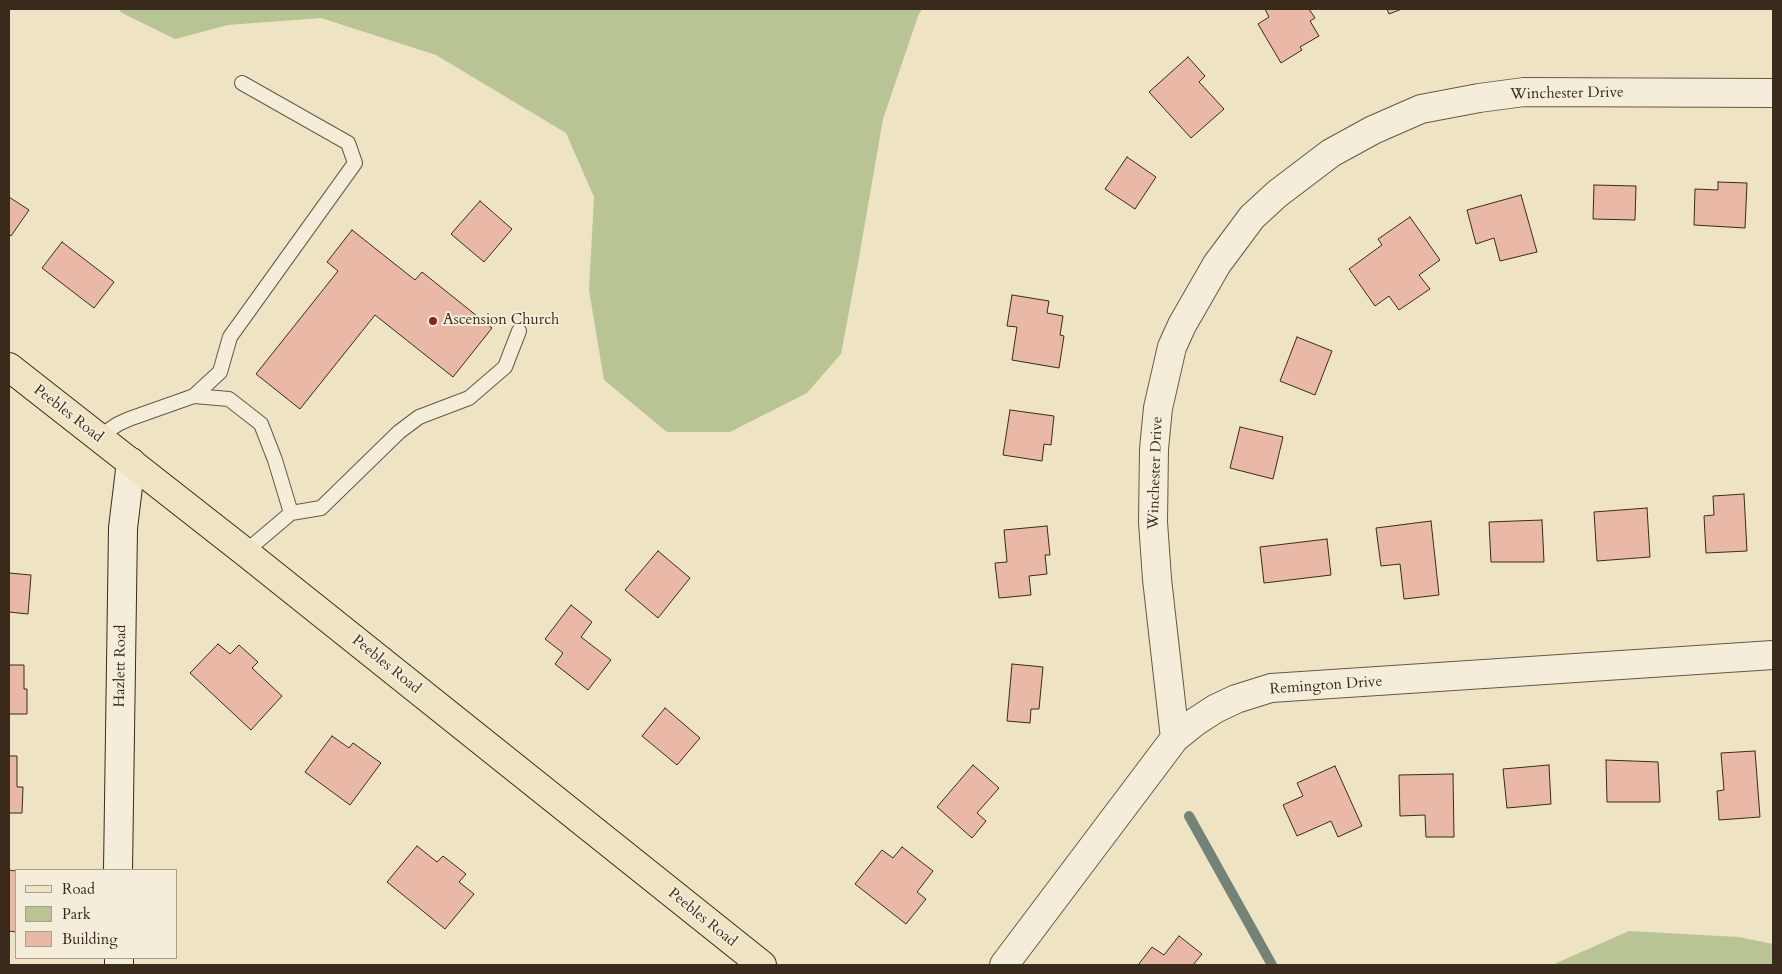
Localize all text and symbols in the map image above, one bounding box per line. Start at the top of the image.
street label: Winchester Drive [1510,84,1624,104]
place label: Ascension Church [443,312,559,330]
marker: Ascension Church [427,315,439,327]
street label: Peebles Road [30,381,106,447]
street label: Winchester Drive [1145,416,1167,530]
street label: Hazlett Road [111,624,131,708]
street label: Peebles Road [348,632,424,698]
street label: Remington Drive [1269,673,1383,699]
legend [15,869,178,959]
text: Road [62,879,95,899]
street label: Peebles Road [664,885,740,951]
text: Park [62,904,91,924]
text: Building [62,929,118,949]

